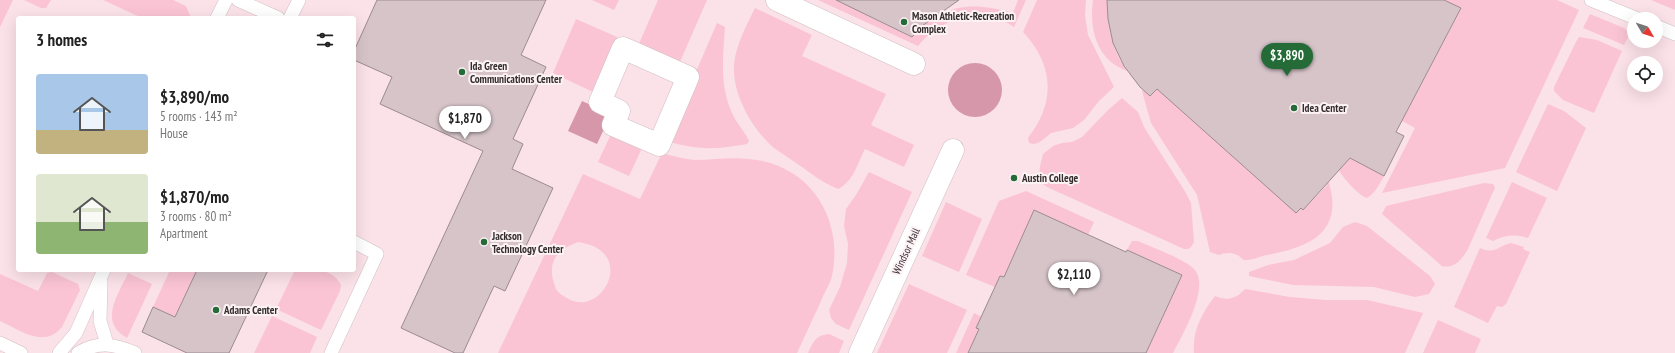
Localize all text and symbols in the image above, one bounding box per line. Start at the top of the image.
place label: Mason Athletic-Recreation Complex [912,9,1014,36]
north arrow [1627,12,1663,48]
map controls [1627,12,1663,92]
marker: Mason Athletic-Recreation Complex [899,17,909,27]
text: 3 homes [36,29,87,51]
icon: filters [314,29,336,51]
pin: $3,890 [1254,43,1320,77]
text: $3,890 [1270,47,1304,64]
button: locate [1627,56,1663,92]
place label: Ida Green Communications Center [470,59,563,86]
marker: Ida Green Communications Center [457,67,467,77]
text: $3,890/mo [160,86,229,108]
icon: home [68,90,116,138]
place label: Idea Center [1302,101,1347,115]
marker: Idea Center [1289,103,1299,113]
pin: $1,870 [432,106,498,140]
text: 5 rooms · 143 m² [160,108,238,125]
text: $1,870 [448,110,482,127]
text: House [160,125,188,142]
place label: Austin College [1021,171,1079,185]
marker: Austin College [1009,173,1019,183]
text: $1,870/mo [160,186,229,208]
icon: home [68,190,116,238]
text: 3 rooms · 80 m² [160,208,232,225]
text: Apartment [160,225,208,242]
street label: Windsor Mall [889,225,923,276]
place label: Jackson Technology Center [491,229,564,256]
marker: Jackson Technology Center [479,237,489,247]
pin: $2,110 [1041,262,1107,296]
text: $2,110 [1057,266,1091,283]
place label: Adams Center [223,303,278,317]
marker: Adams Center [211,305,221,315]

